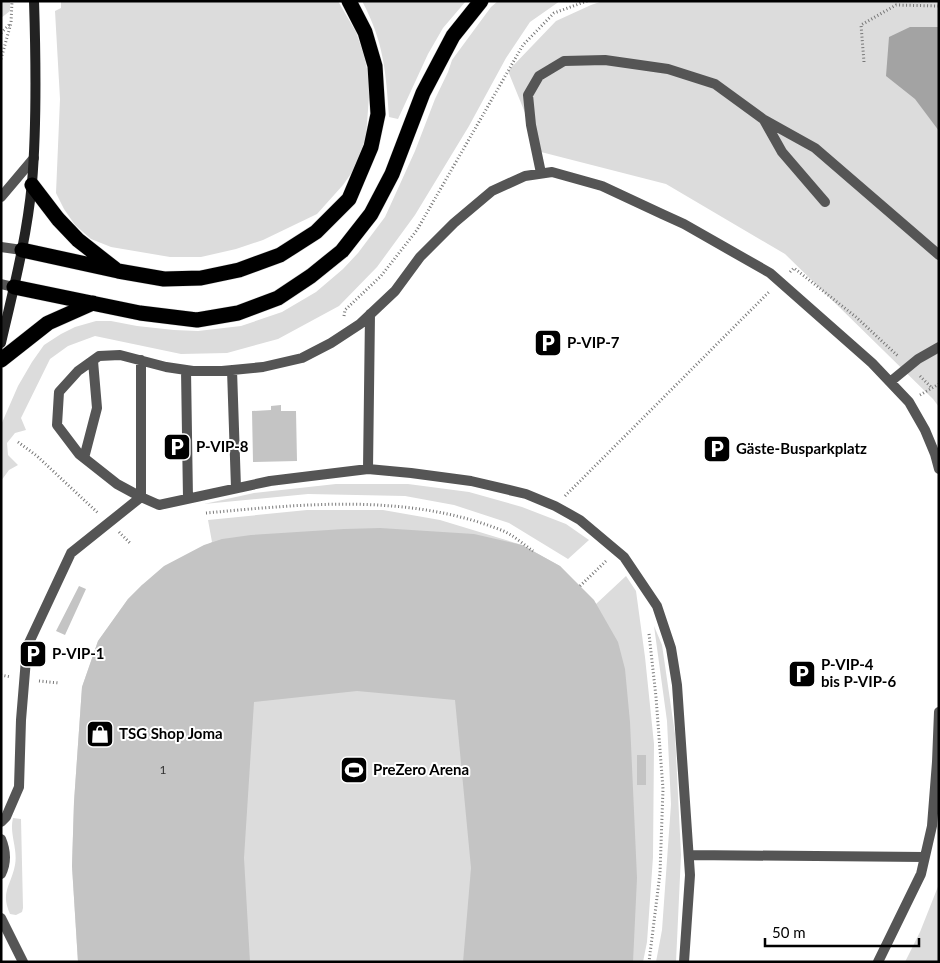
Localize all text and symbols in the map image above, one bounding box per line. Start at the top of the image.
parking icon: P-VIP-7 [533,328,563,358]
place label: P-VIP-7 [567,333,620,351]
parking icon: P-VIP-8 [162,432,192,462]
parking icon: Gäste-Busparkplatz [702,434,732,464]
place label: P-VIP-8 [196,437,249,455]
place label: Gäste-Busparkplatz [736,439,867,457]
parking icon: P-VIP-1 [18,639,48,669]
place label: P-VIP-1 [52,644,105,662]
place label: P-VIP-4 bis P-VIP-6 [821,655,896,690]
parking icon: P-VIP-4 bis P-VIP-6 [787,659,817,689]
shop icon: TSG Shop Joma [85,719,115,749]
place label: TSG Shop Joma [119,724,223,742]
sports icon: PreZero Arena [339,755,369,785]
place label: PreZero Arena [373,760,469,778]
house number: 1 [160,762,167,777]
scale bar [765,916,919,948]
text: 50 m [772,923,806,941]

